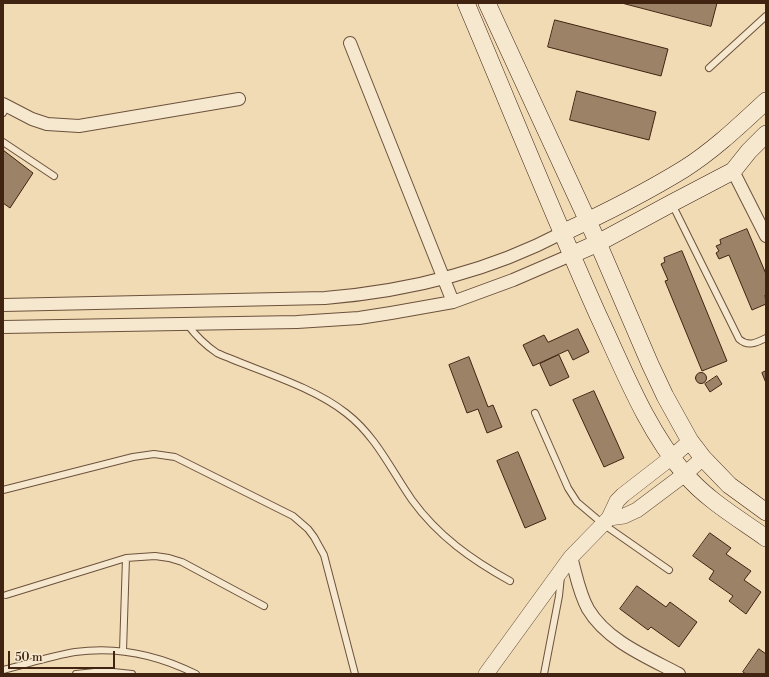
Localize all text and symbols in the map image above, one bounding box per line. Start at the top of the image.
scale bar [10,643,117,669]
text: 50 m [15,650,43,665]

